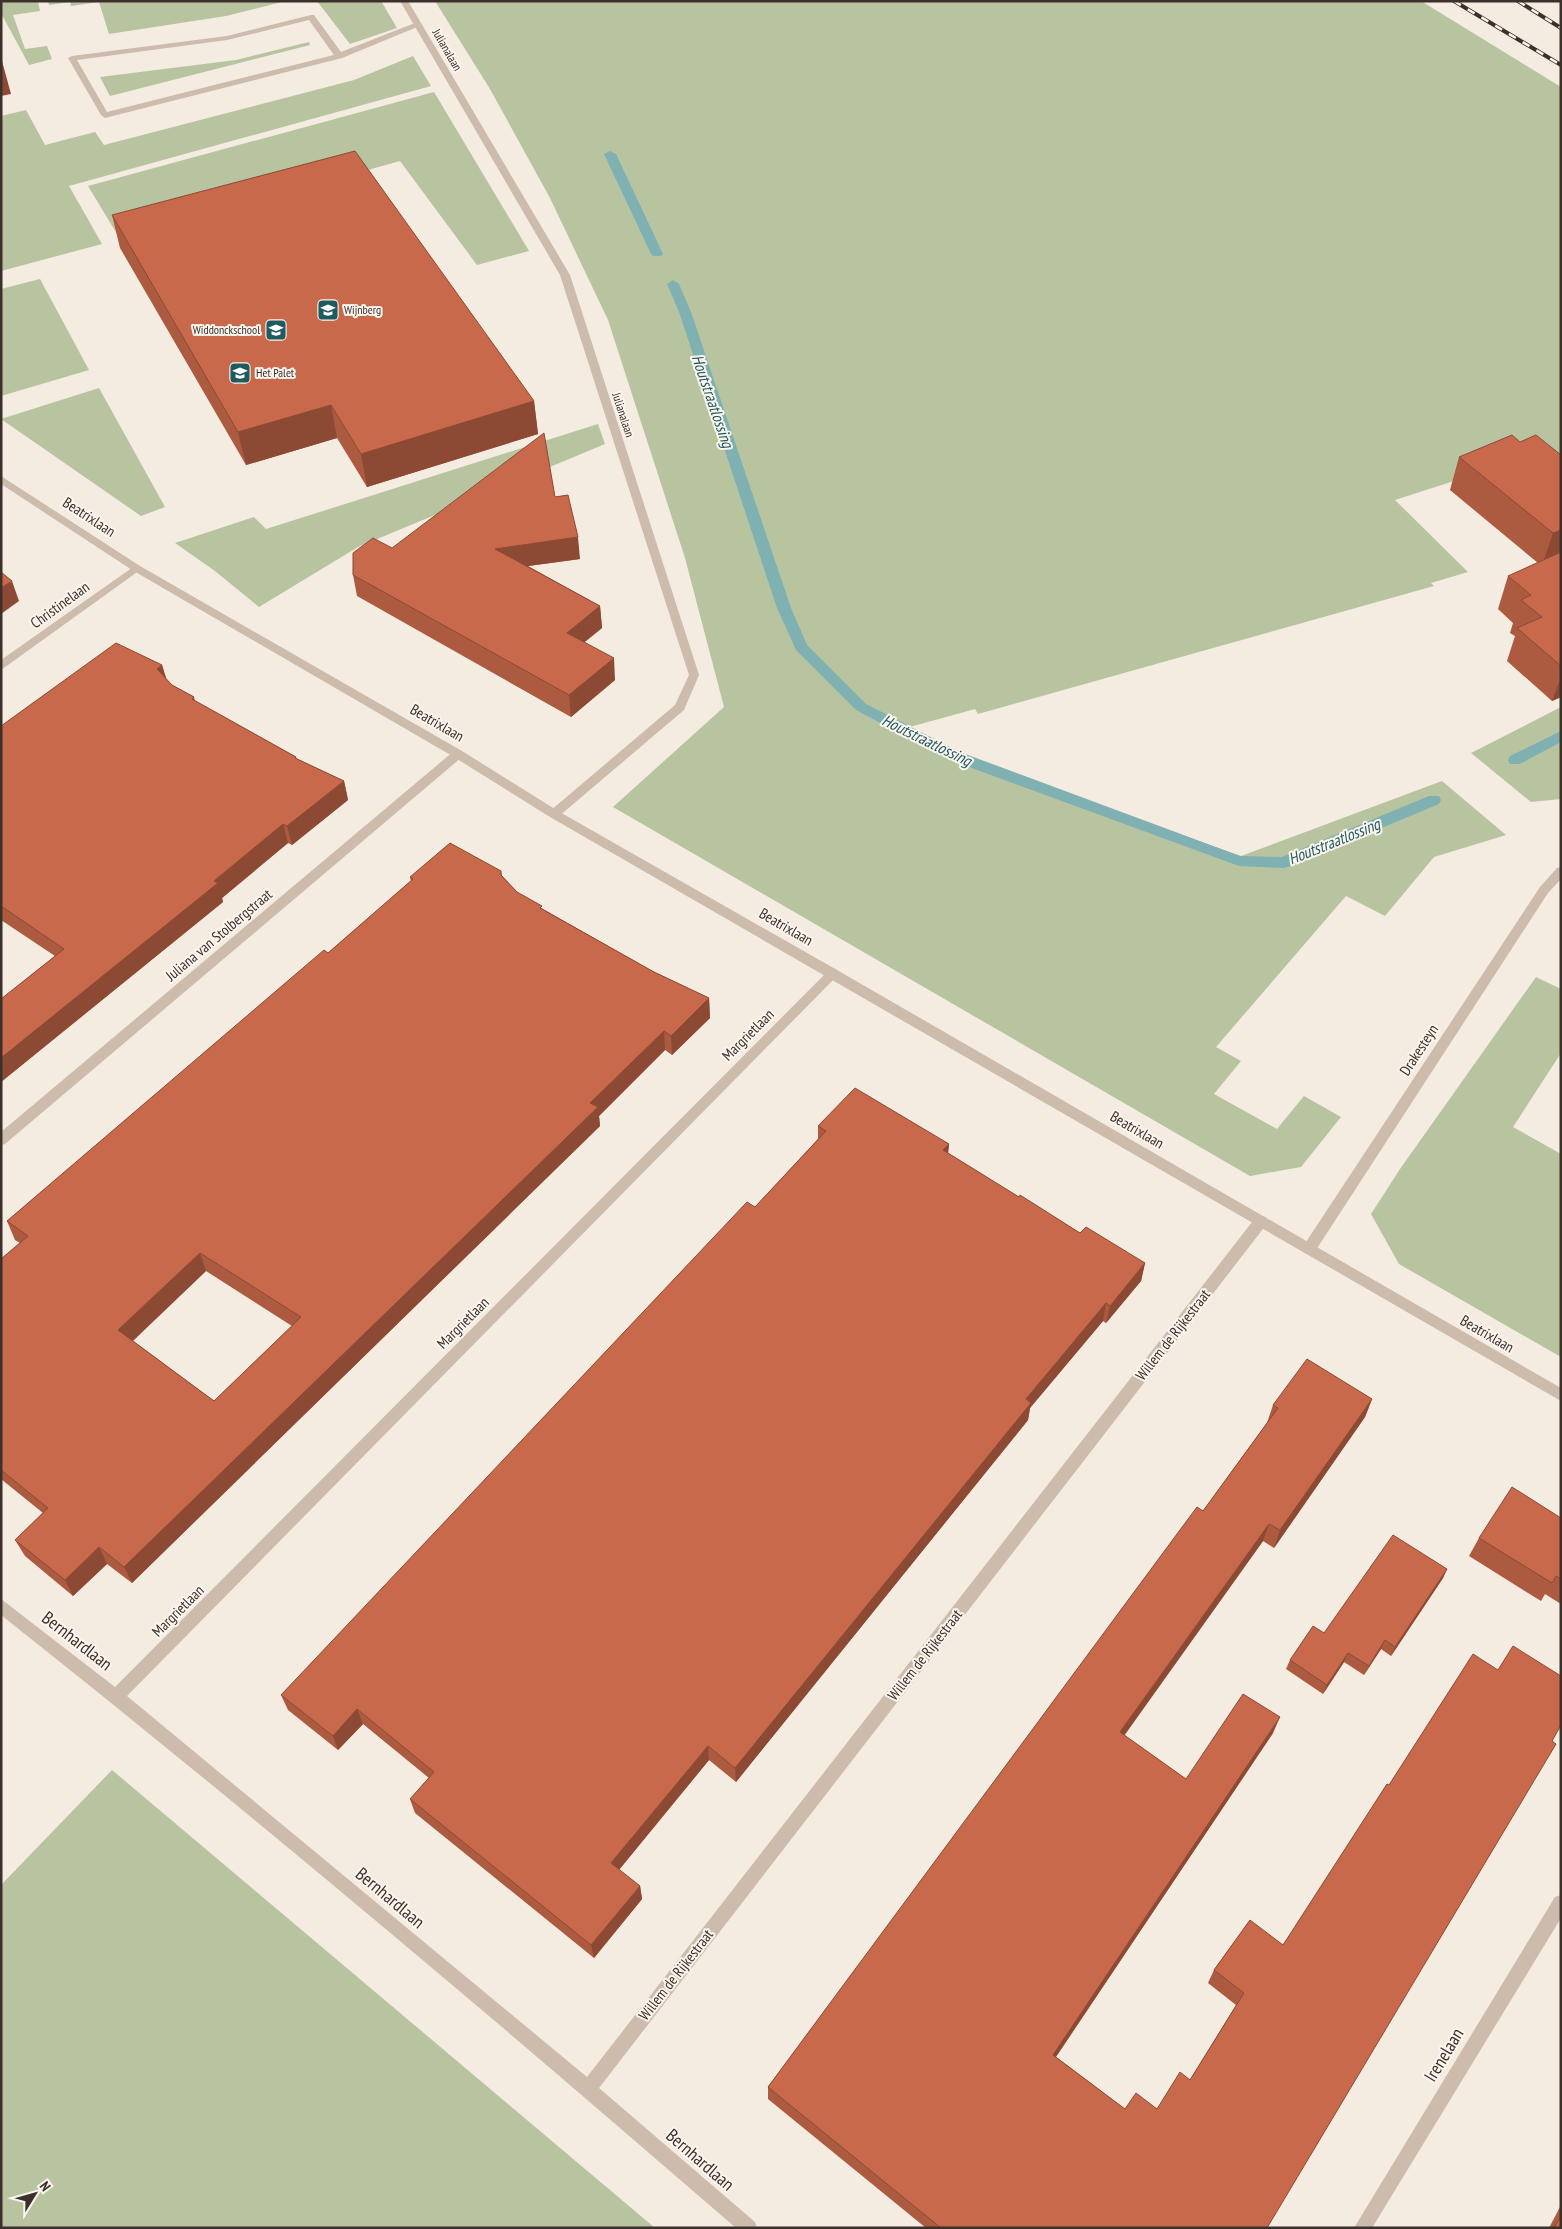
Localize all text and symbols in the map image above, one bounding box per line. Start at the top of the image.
street label: Julianalaan [429,25,465,73]
school or university icon: Wijnberg [316,298,340,322]
place label: Wijnberg [344,302,381,317]
school or university icon: Widdonckschool [264,318,288,342]
place label: Widdonckschool [193,322,260,337]
water label: Houtstraatlossing [688,352,739,451]
school or university icon: Het Palet [228,361,252,385]
place label: Het Palet [256,365,295,380]
street label: Julianalaan [609,390,638,439]
street label: Beatrixlaan [59,493,119,541]
street label: Christinelaan [27,577,93,632]
street label: Beatrixlaan [407,700,468,746]
water label: Houtstraatlossing [879,710,976,771]
water label: Houtstraatlossing [1285,813,1384,868]
street label: Juliana van Stolbergstraat [161,885,276,985]
street label: Beatrixlaan [756,904,817,950]
street label: Margrietlaan [718,1005,778,1065]
street label: Drakesteyn [1395,1021,1442,1079]
street label: Beatrixlaan [1107,1107,1168,1153]
street label: Willem de Rijkestraat [1131,1285,1214,1384]
street label: Margrietlaan [433,1293,493,1353]
street label: Beatrixlaan [1457,1311,1518,1357]
street label: Margrietlaan [148,1581,208,1641]
street label: Willem de Rijkestraat [883,1605,966,1704]
street label: Bernhardlaan [37,1606,117,1675]
street label: Bernhardlaan [351,1862,430,1933]
street label: Willem de Rijkestraat [634,1925,717,2024]
street label: Irenelaan [1419,2024,1468,2086]
street label: Bernhardlaan [661,2124,739,2196]
north arrow [10,2169,60,2219]
text: N [36,2178,55,2195]

